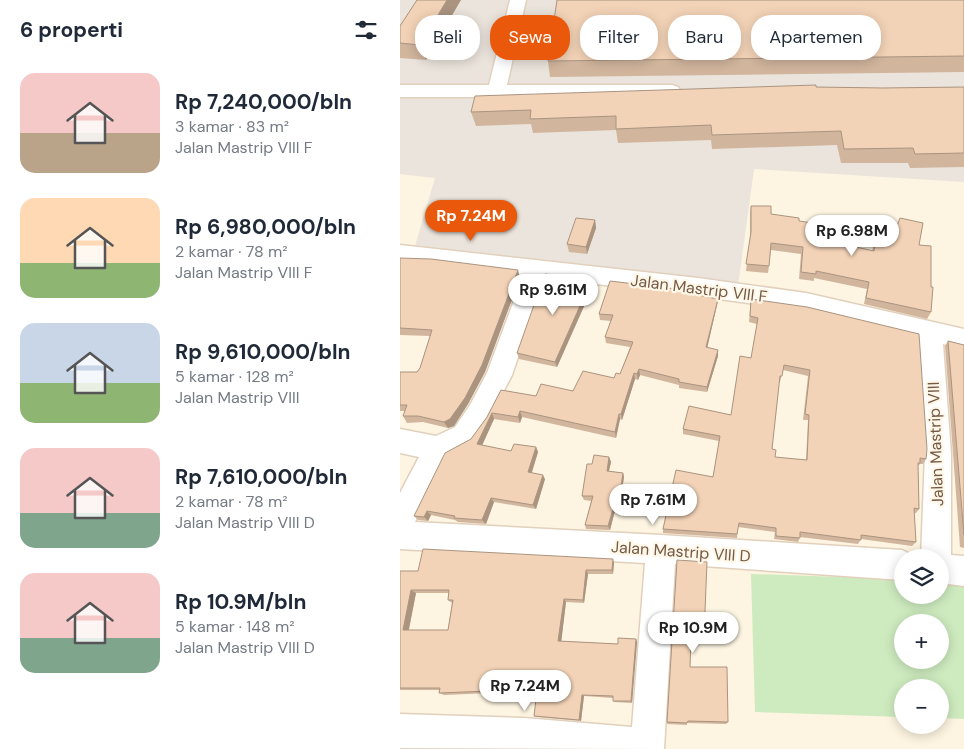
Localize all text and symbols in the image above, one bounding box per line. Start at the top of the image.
chip: Beli [415,15,480,60]
chip: Sewa [490,15,570,60]
chip: Filter [580,15,658,60]
chip: Baru [668,15,741,60]
chip: Apartemen [751,15,881,60]
text: 6 properti [20,16,123,44]
icon: filters [352,16,380,44]
text: Rp 7,240,000/bln [175,88,352,116]
icon: home [60,93,120,153]
text: 3 kamar · 83 m² [175,116,289,137]
text: Jalan Mastrip VIII F [175,137,312,158]
pin: Rp 7.24M [419,200,523,242]
text: Rp 7.24M [436,205,506,226]
text: Rp 6,980,000/bln [175,213,356,241]
pin: Rp 6.98M [800,214,904,257]
icon: home [60,218,120,278]
text: Rp 6.98M [816,220,888,241]
text: 2 kamar · 78 m² [175,241,288,262]
text: Jalan Mastrip VIII F [175,262,312,283]
street label: Jalan Mastrip VIII F [629,270,769,307]
pin: Rp 9.61M [501,274,605,316]
text: Rp 9.61M [519,279,587,300]
text: Rp 9,610,000/bln [175,338,351,366]
icon: home [60,343,120,403]
text: 5 kamar · 128 m² [175,366,294,387]
street label: Jalan Mastrip VIII [923,381,948,507]
text: Jalan Mastrip VIII [175,387,300,408]
text: Rp 7,610,000/bln [175,463,347,491]
icon: home [60,468,120,528]
pin: Rp 7.61M [601,484,705,526]
text: Rp 7.61M [620,489,686,510]
text: 2 kamar · 78 m² [175,491,288,512]
text: Jalan Mastrip VIII D [175,512,315,533]
street label: Jalan Mastrip VIII D [611,536,751,567]
map controls [894,549,949,734]
button: layers [894,549,949,604]
text: Rp 10.9M/bln [175,588,306,616]
icon: home [60,593,120,653]
pin: Rp 10.9M [641,612,745,654]
button: + [894,614,949,669]
text: 5 kamar · 148 m² [175,616,295,637]
text: Rp 10.9M [659,617,727,638]
text: Jalan Mastrip VIII D [175,637,315,658]
pin: Rp 7.24M [473,670,577,712]
text: Rp 7.24M [490,675,560,696]
button: − [894,679,949,734]

